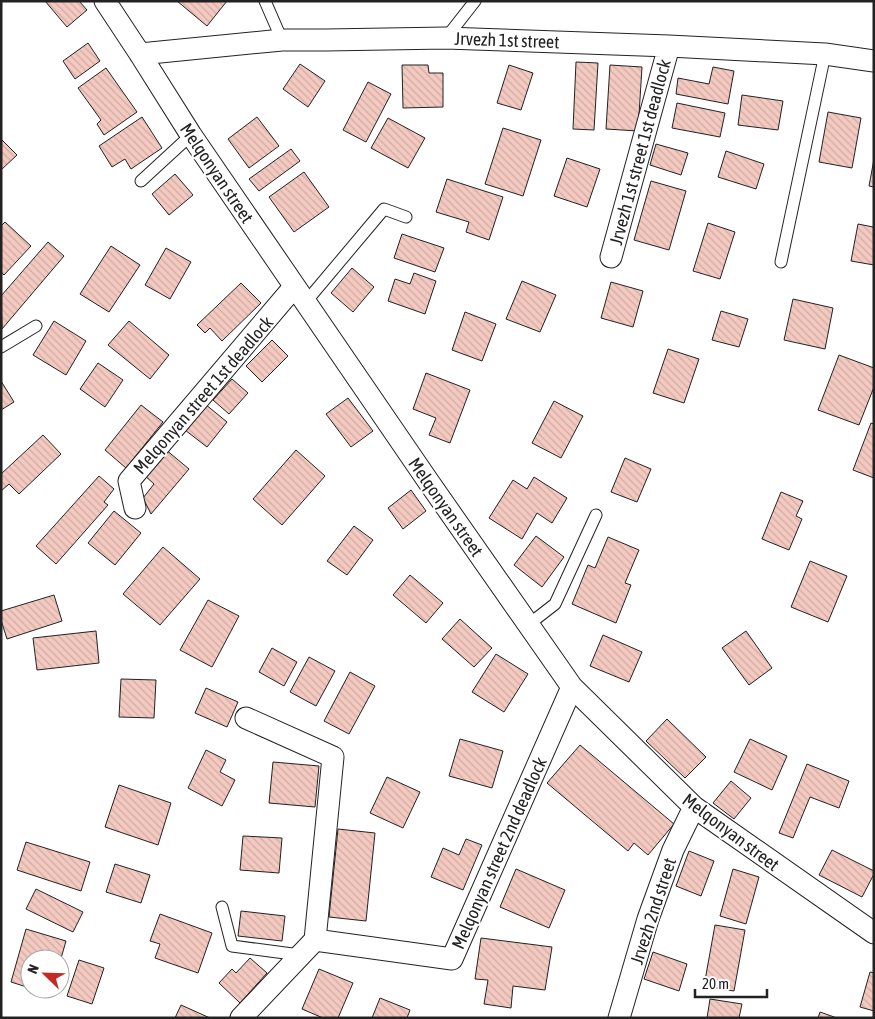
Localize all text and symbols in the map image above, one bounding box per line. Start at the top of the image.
street label: Jrvezh 1st street [454,28,560,52]
street label: Jrvezh 1st street 1st deadlock [605,57,675,247]
street label: Melqonyan street [176,119,258,227]
street label: Melqonyan street 1st deadlock [129,312,277,478]
street label: Melqonyan street [404,454,488,560]
street label: Melqonyan street 2nd deadlock [447,754,551,952]
street label: Melqonyan street [679,789,783,875]
street label: Jrvezh 2nd street [626,855,680,967]
north arrow [20,949,70,999]
text: N [24,962,42,976]
scale bar [695,966,768,998]
text: 20 m [702,975,729,992]

